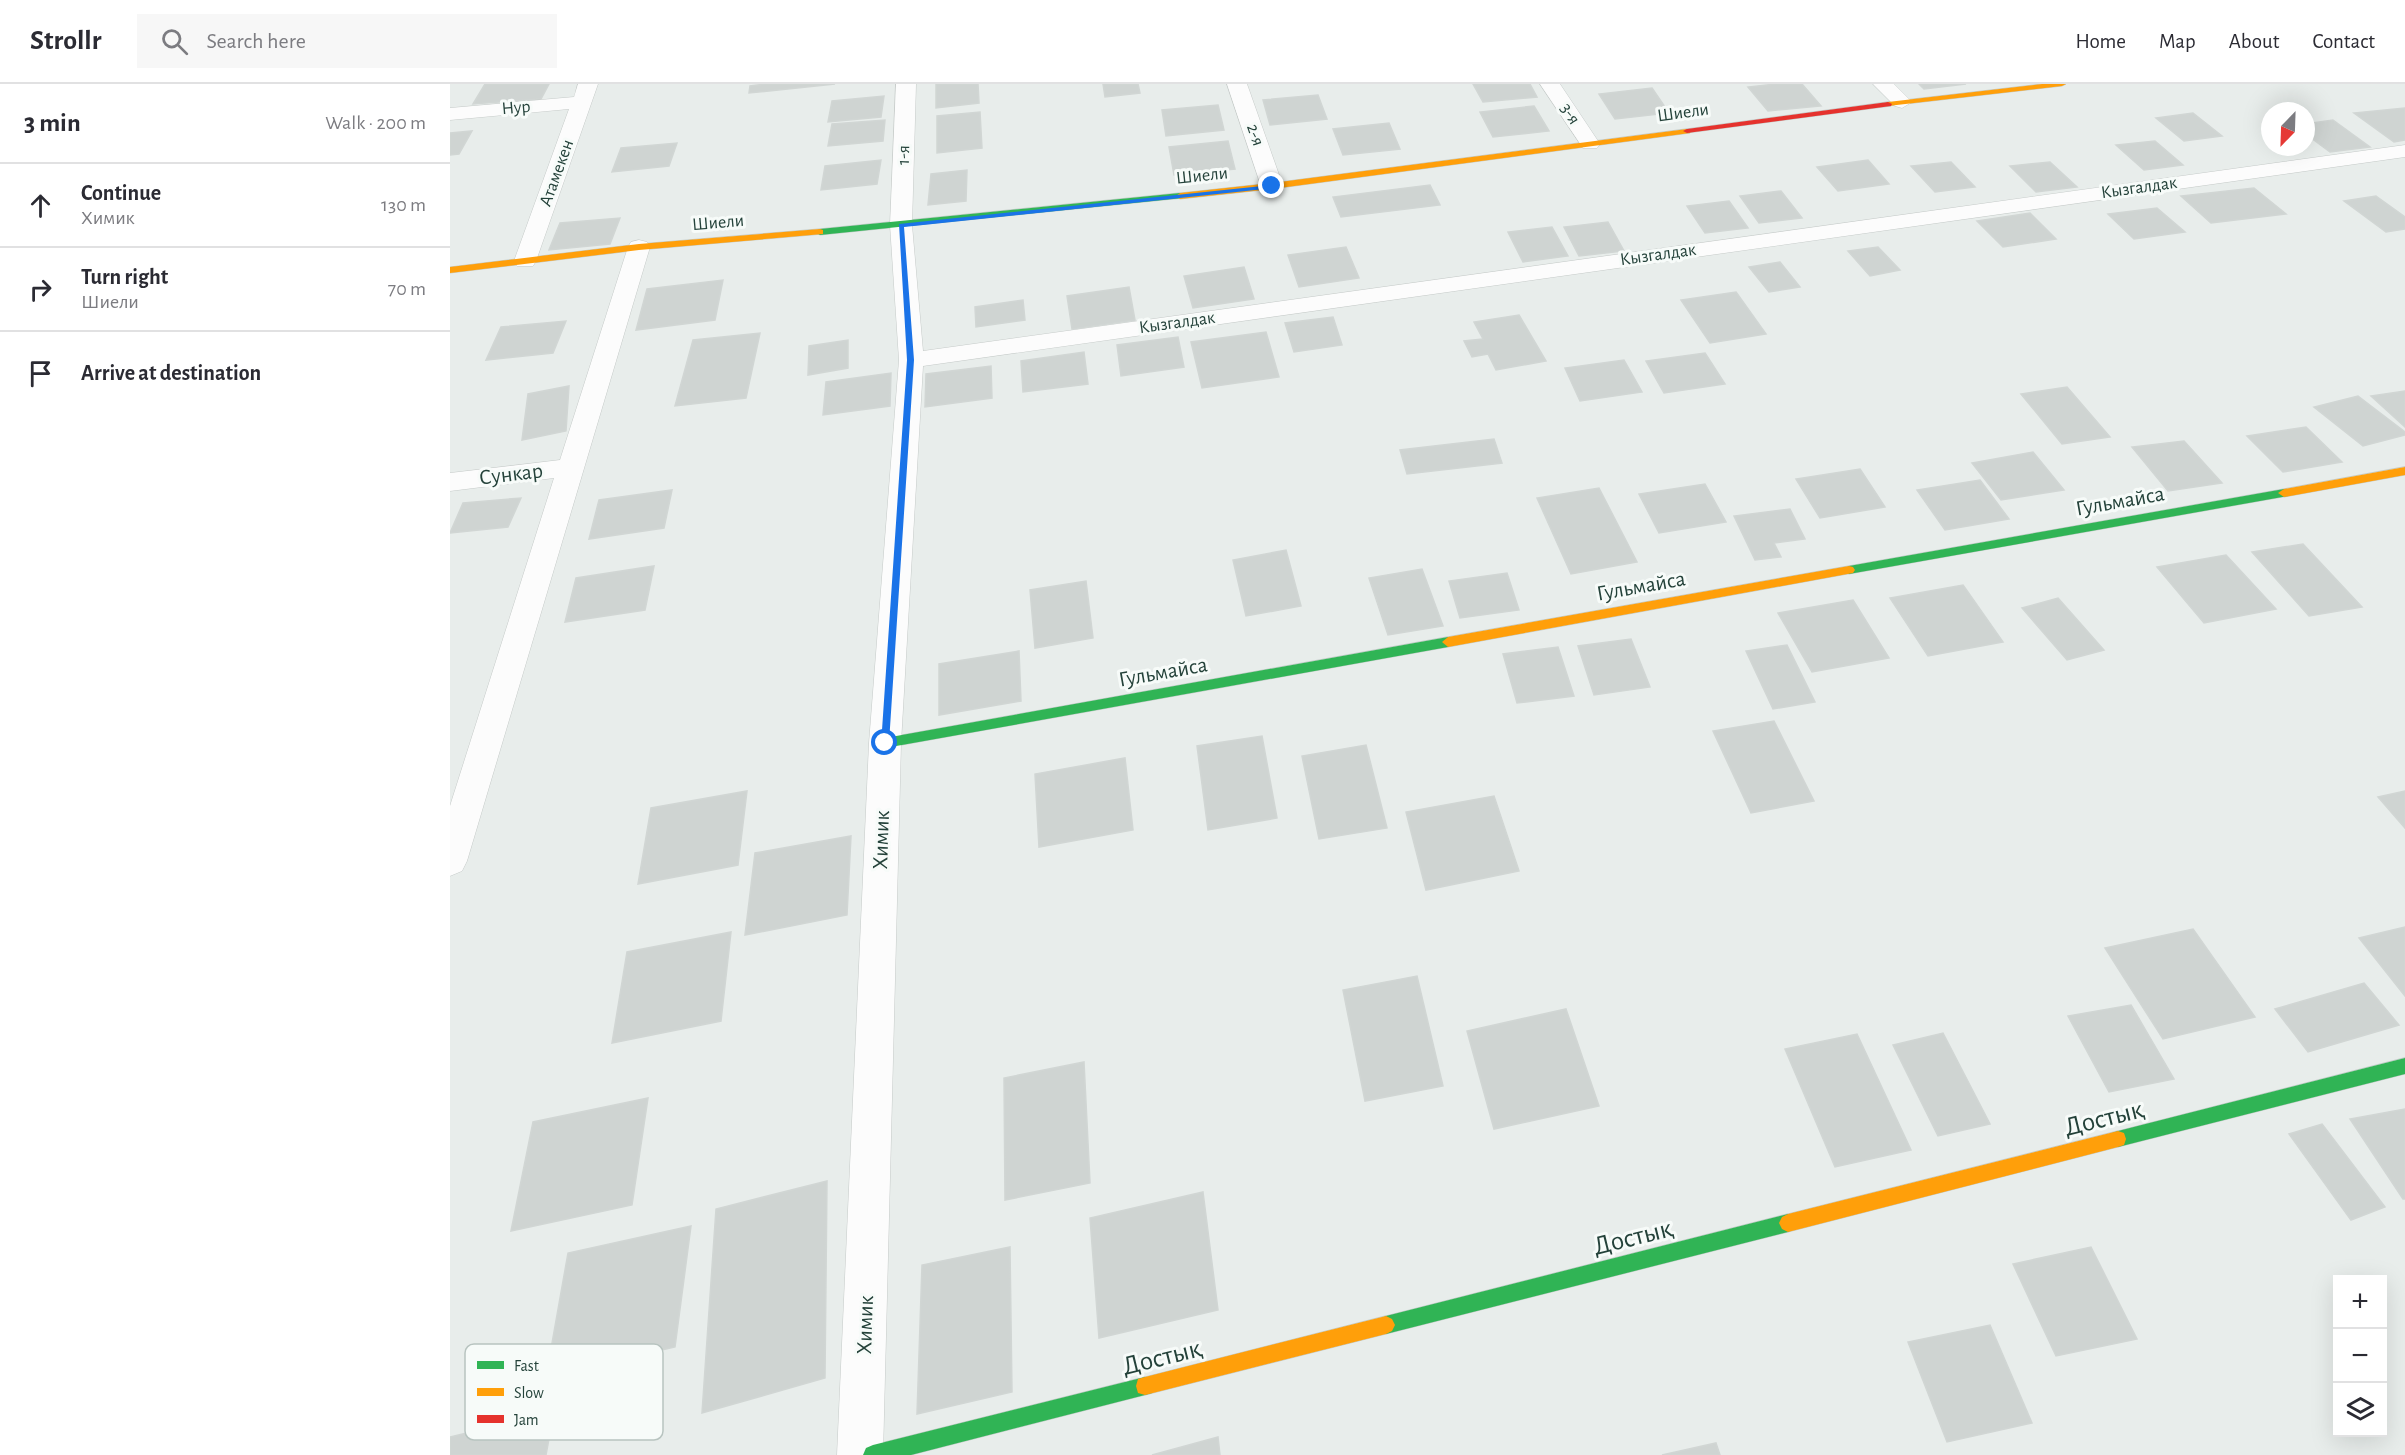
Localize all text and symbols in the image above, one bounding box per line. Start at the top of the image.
search box [137,14,557,68]
icon: search [158,25,191,58]
text: Strollr [30,27,101,55]
text: Search here [206,30,306,52]
text: Home [2075,31,2126,52]
text: Map [2159,31,2196,52]
text: About [2229,31,2279,52]
text: Contact [2312,31,2375,52]
street label: Нур [501,98,531,118]
street label: 3-я [1557,100,1583,128]
street label: Шиели [1656,100,1710,126]
north arrow [2261,102,2315,156]
text: 3 min [24,110,81,136]
text: Walk · 200 m [325,113,426,133]
street label: 2-я [1243,122,1267,148]
street label: Атамекен [537,137,577,209]
street label: 1-я [895,145,913,165]
street label: Шиели [1175,164,1229,188]
route end [1258,172,1284,198]
street label: Кызгалдак [2100,174,2179,202]
text: Continue [81,182,161,204]
icon: ahead [24,189,57,222]
text: 130 m [381,195,426,215]
text: Химик [81,208,135,228]
street label: Шиели [691,212,745,234]
street label: Кызгалдак [1619,241,1698,269]
text: Turn right [81,266,168,288]
icon: right [24,273,57,306]
text: 70 m [388,279,426,299]
text: Шиели [81,292,139,312]
street label: Кызгалдак [1138,309,1217,337]
icon: arrive [24,357,57,390]
text: Arrive at destination [81,362,261,384]
street label: Сункар [478,459,544,489]
street label: Гульмайса [2074,482,2166,520]
street label: Гульмайса [1595,567,1687,605]
street label: Гульмайса [1117,653,1209,691]
route start [871,729,897,755]
street label: Химик [869,810,893,870]
street label: Достық [2061,1095,2147,1141]
street label: Достық [1590,1214,1676,1260]
map controls [2333,1275,2387,1437]
button: + [2333,1275,2387,1329]
street label: Химик [853,1295,877,1355]
button: − [2333,1329,2387,1383]
street label: Достық [1119,1334,1205,1380]
legend [465,1344,663,1440]
text: Fast [514,1358,539,1374]
button: layers [2333,1383,2387,1437]
text: Slow [514,1385,544,1401]
text: Jam [514,1412,539,1428]

